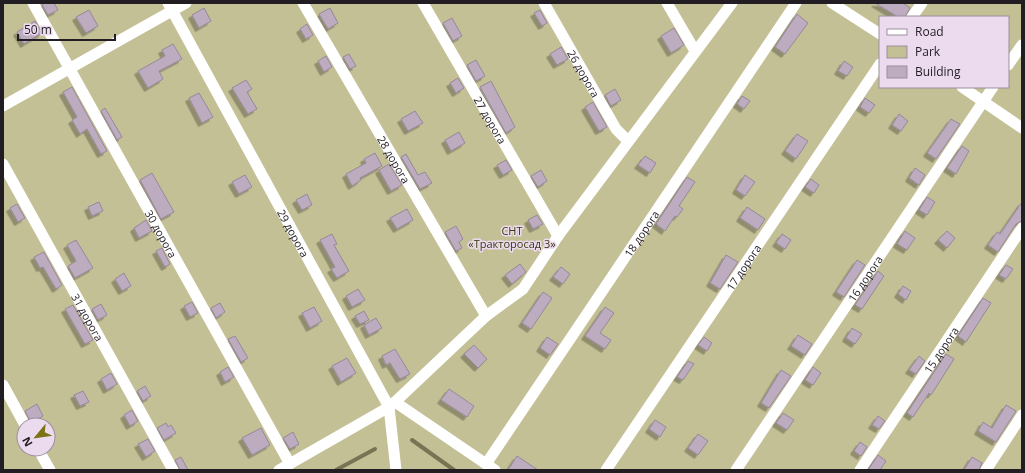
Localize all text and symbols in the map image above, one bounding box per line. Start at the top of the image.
scale bar [18,16,115,42]
legend [879,16,1009,88]
text: 50 m [24,21,52,38]
text: Road [915,23,944,40]
text: Park [915,43,941,60]
street label: 26 дорога [565,47,604,100]
text: Building [915,63,961,80]
street label: 27 дорога [471,93,510,146]
street label: 28 дорога [375,133,414,186]
street label: 29 дорога [275,206,313,260]
street label: 30 дорога [142,207,181,260]
street label: 18 дорога [620,207,662,259]
park label: СНТ «Тракторосад 3» [468,223,556,251]
street label: 17 дорога [722,241,764,293]
street label: 16 дорога [844,252,886,304]
street label: 31 дорога [69,290,107,344]
street label: 15 дорога [920,323,962,376]
north arrow [16,417,56,457]
text: N [18,435,36,450]

